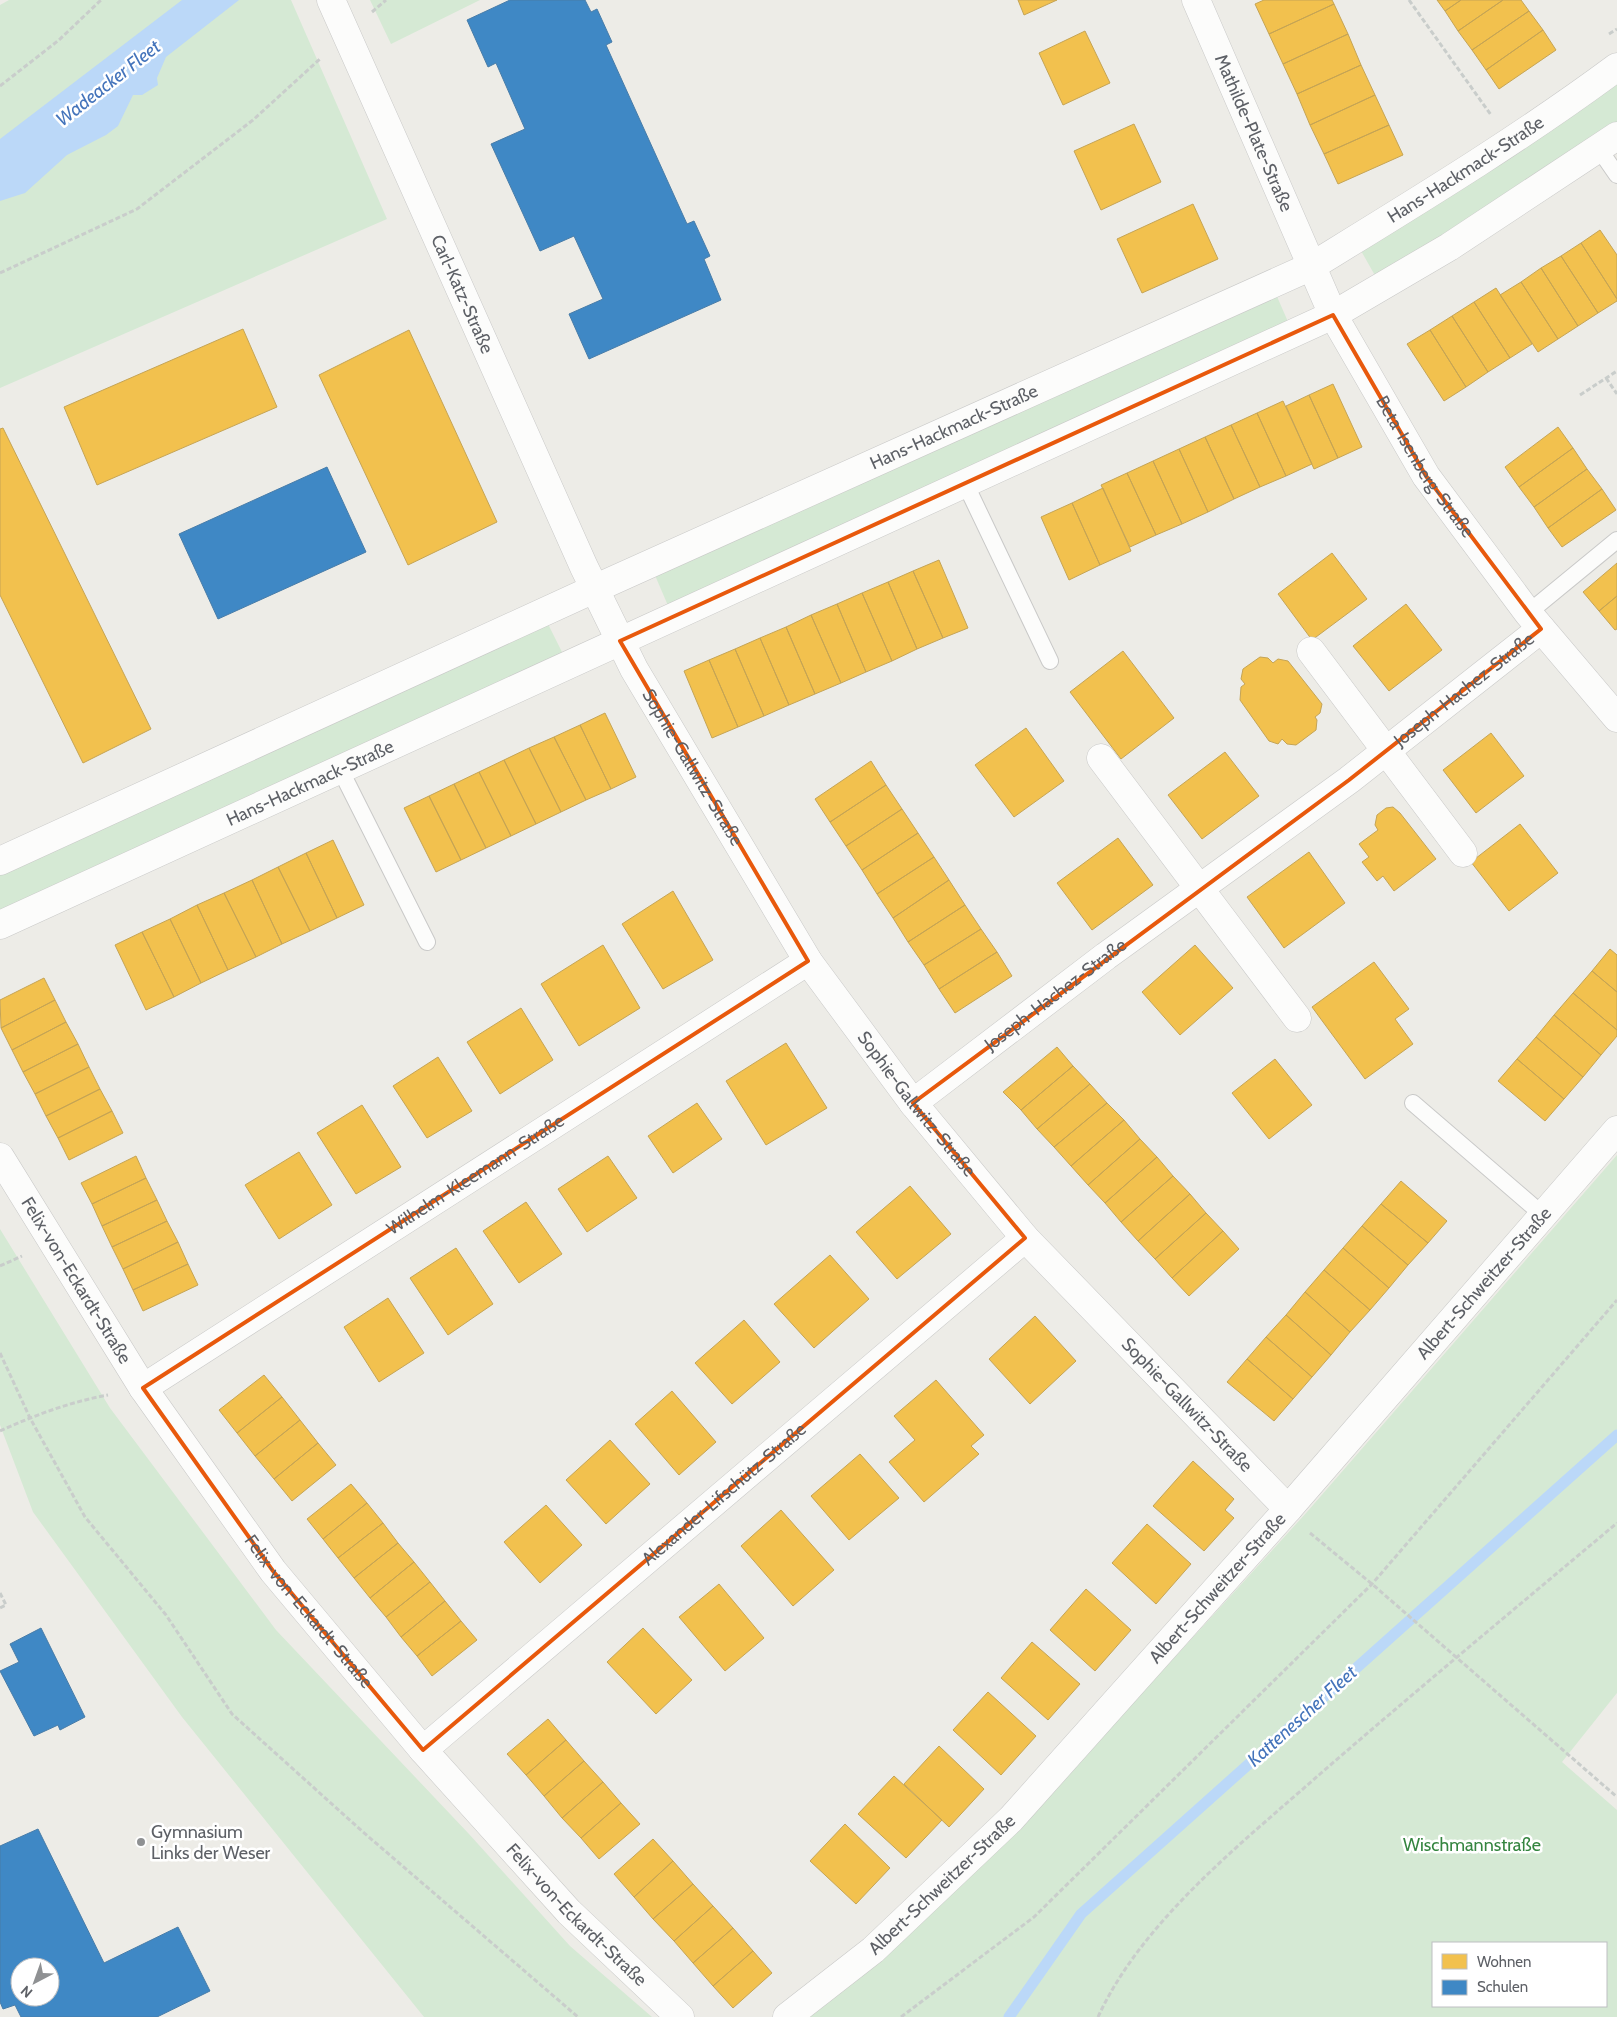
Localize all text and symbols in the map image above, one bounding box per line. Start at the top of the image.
water label: Wadeacker Fleet [51,34,166,131]
street label: Mathilde-Plate-Straße [1210,51,1298,215]
street label: Hans-Hackmack-Straße [1383,111,1548,228]
street label: Carl-Katz-Straße [426,231,498,357]
street label: Hans-Hackmack-Straße [867,380,1041,474]
street label: Beta-Isenberg-Straße [1371,392,1479,542]
street label: Joseph-Hachez-Straße [1389,628,1539,752]
street label: Sophie-Gallwitz-Straße [637,685,748,850]
street label: Hans-Hackmack-Straße [223,735,397,831]
street label: Joseph-Hachez-Straße [979,934,1131,1056]
street label: Sophie-Gallwitz-Straße [853,1027,980,1181]
street label: Wilhelm-Kleemann-Straße [383,1110,568,1240]
street label: Felix-von-Eckardt-Straße [17,1193,136,1368]
street label: Albert-Schweitzer-Straße [1412,1203,1556,1364]
street label: Sophie-Gallwitz-Straße [1117,1333,1257,1477]
street label: Alexander-Lifschütz-Straße [637,1418,811,1570]
street label: Albert-Schweitzer-Straße [1144,1508,1290,1668]
street label: Felix-von-Eckardt-Straße [240,1530,378,1693]
water label: Kattenescher Fleet [1243,1660,1362,1771]
street label: Albert-Schweitzer-Straße [864,1810,1020,1959]
place label: Gymnasium Links der Weser [151,1821,271,1864]
park label: Wischmannstraße [1403,1834,1541,1856]
marker: Gymnasium Links der Weser [135,1836,147,1848]
street label: Felix-von-Eckardt-Straße [501,1839,651,1991]
legend [1432,1942,1607,2007]
text: Wohnen [1477,1953,1531,1971]
north arrow [10,1957,60,2007]
text: Schulen [1477,1978,1528,1996]
text: N [17,1982,36,2002]

